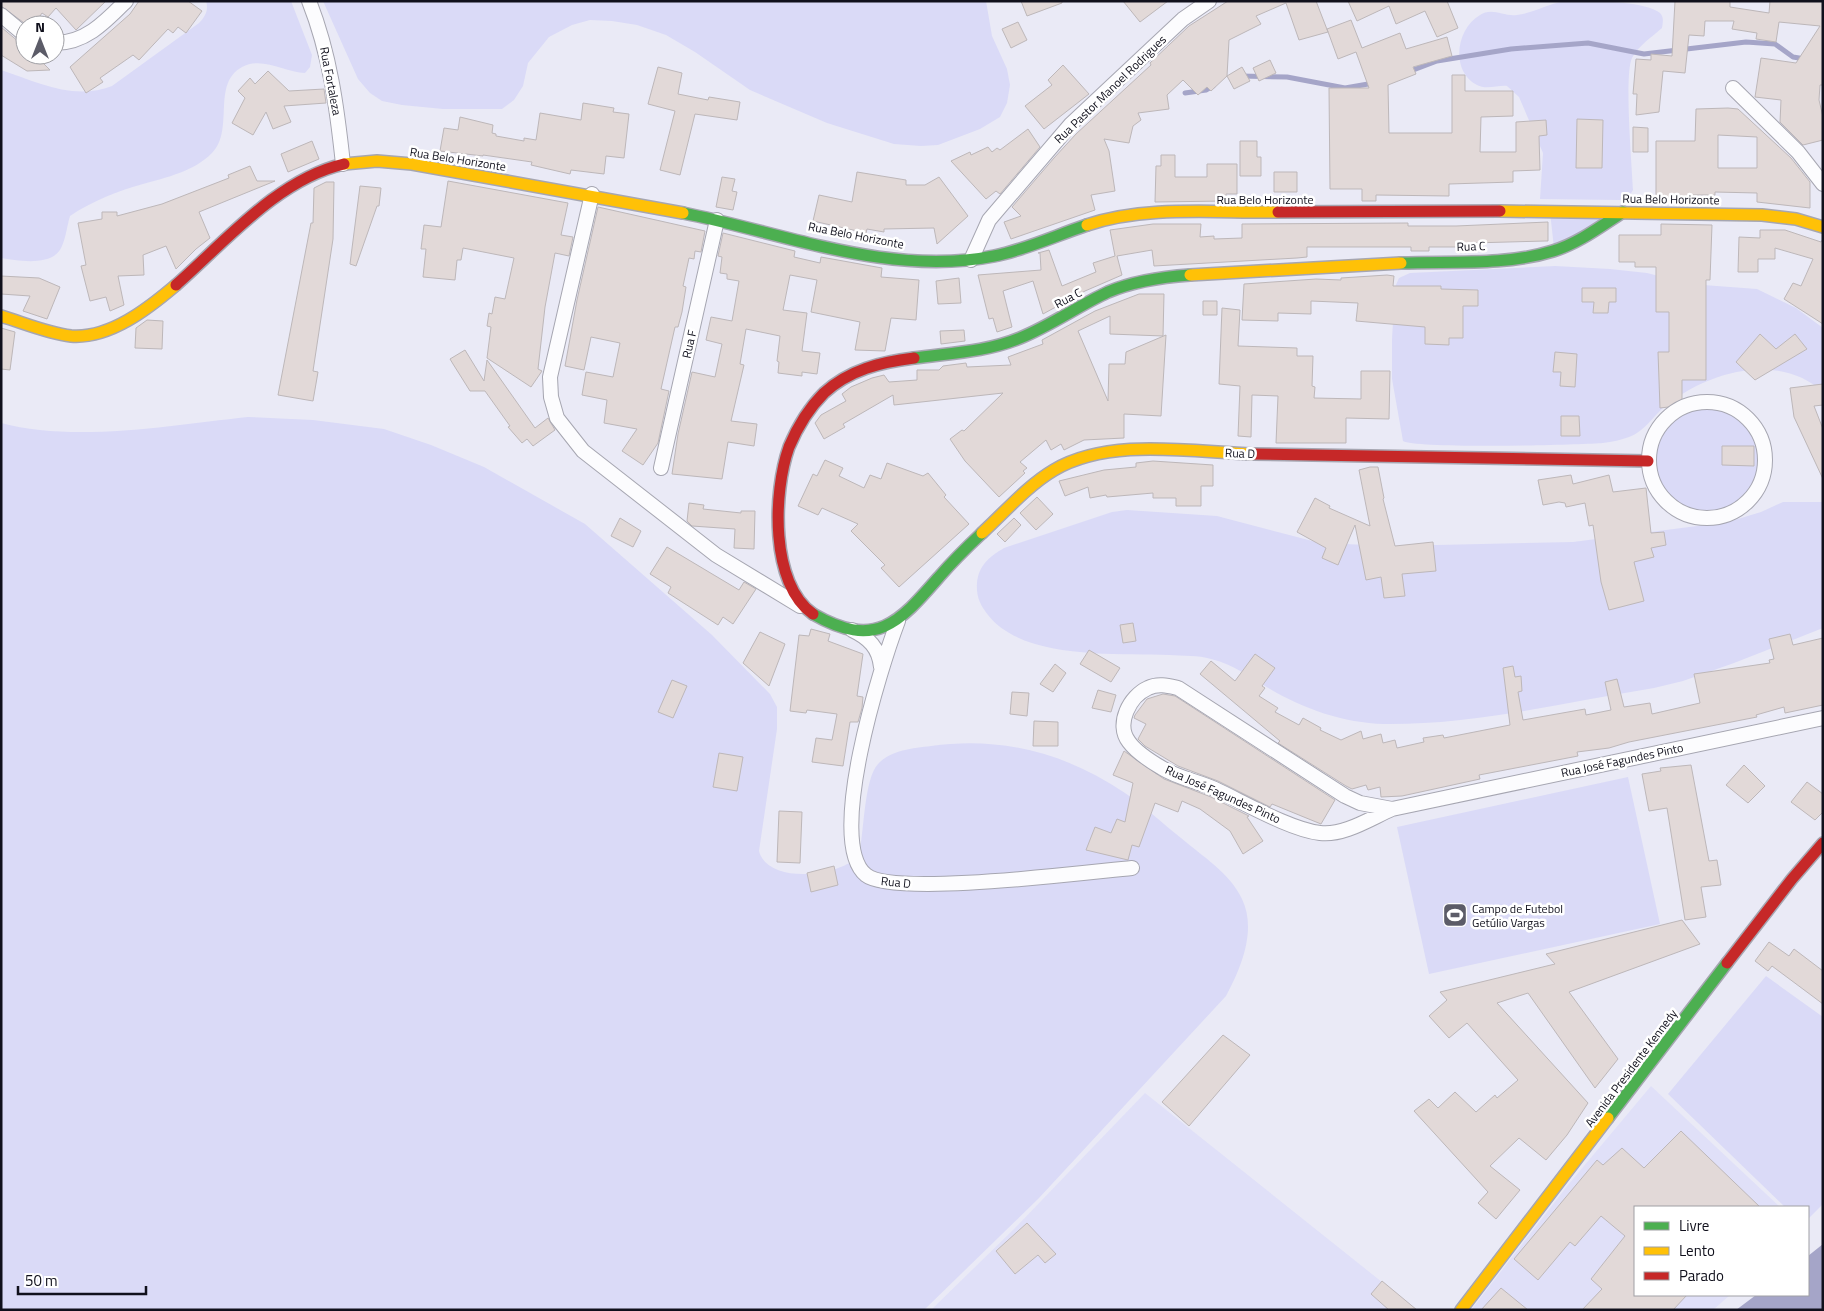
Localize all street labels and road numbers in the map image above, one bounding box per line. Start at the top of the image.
street label: Rua Pastor Manoel Rodrigues [1050,30,1171,148]
street label: Rua Fortaleza [315,45,347,117]
street label: Rua Belo Horizonte [409,142,507,176]
street label: Rua Belo Horizonte [1622,189,1720,209]
street label: Rua Belo Horizonte [1216,190,1314,209]
street label: Rua Belo Horizonte [806,216,906,254]
street label: Rua C [1456,236,1486,256]
street label: Rua C [1051,283,1086,313]
street label: Rua F [677,328,701,360]
street label: Rua D [1225,443,1256,463]
street label: Rua José Fagundes Pinto [1559,738,1685,782]
street label: Rua José Fagundes Pinto [1162,760,1284,828]
street label: Rua D [880,871,912,893]
street label: Avenida Presidente Kennedy [1580,1005,1682,1131]

